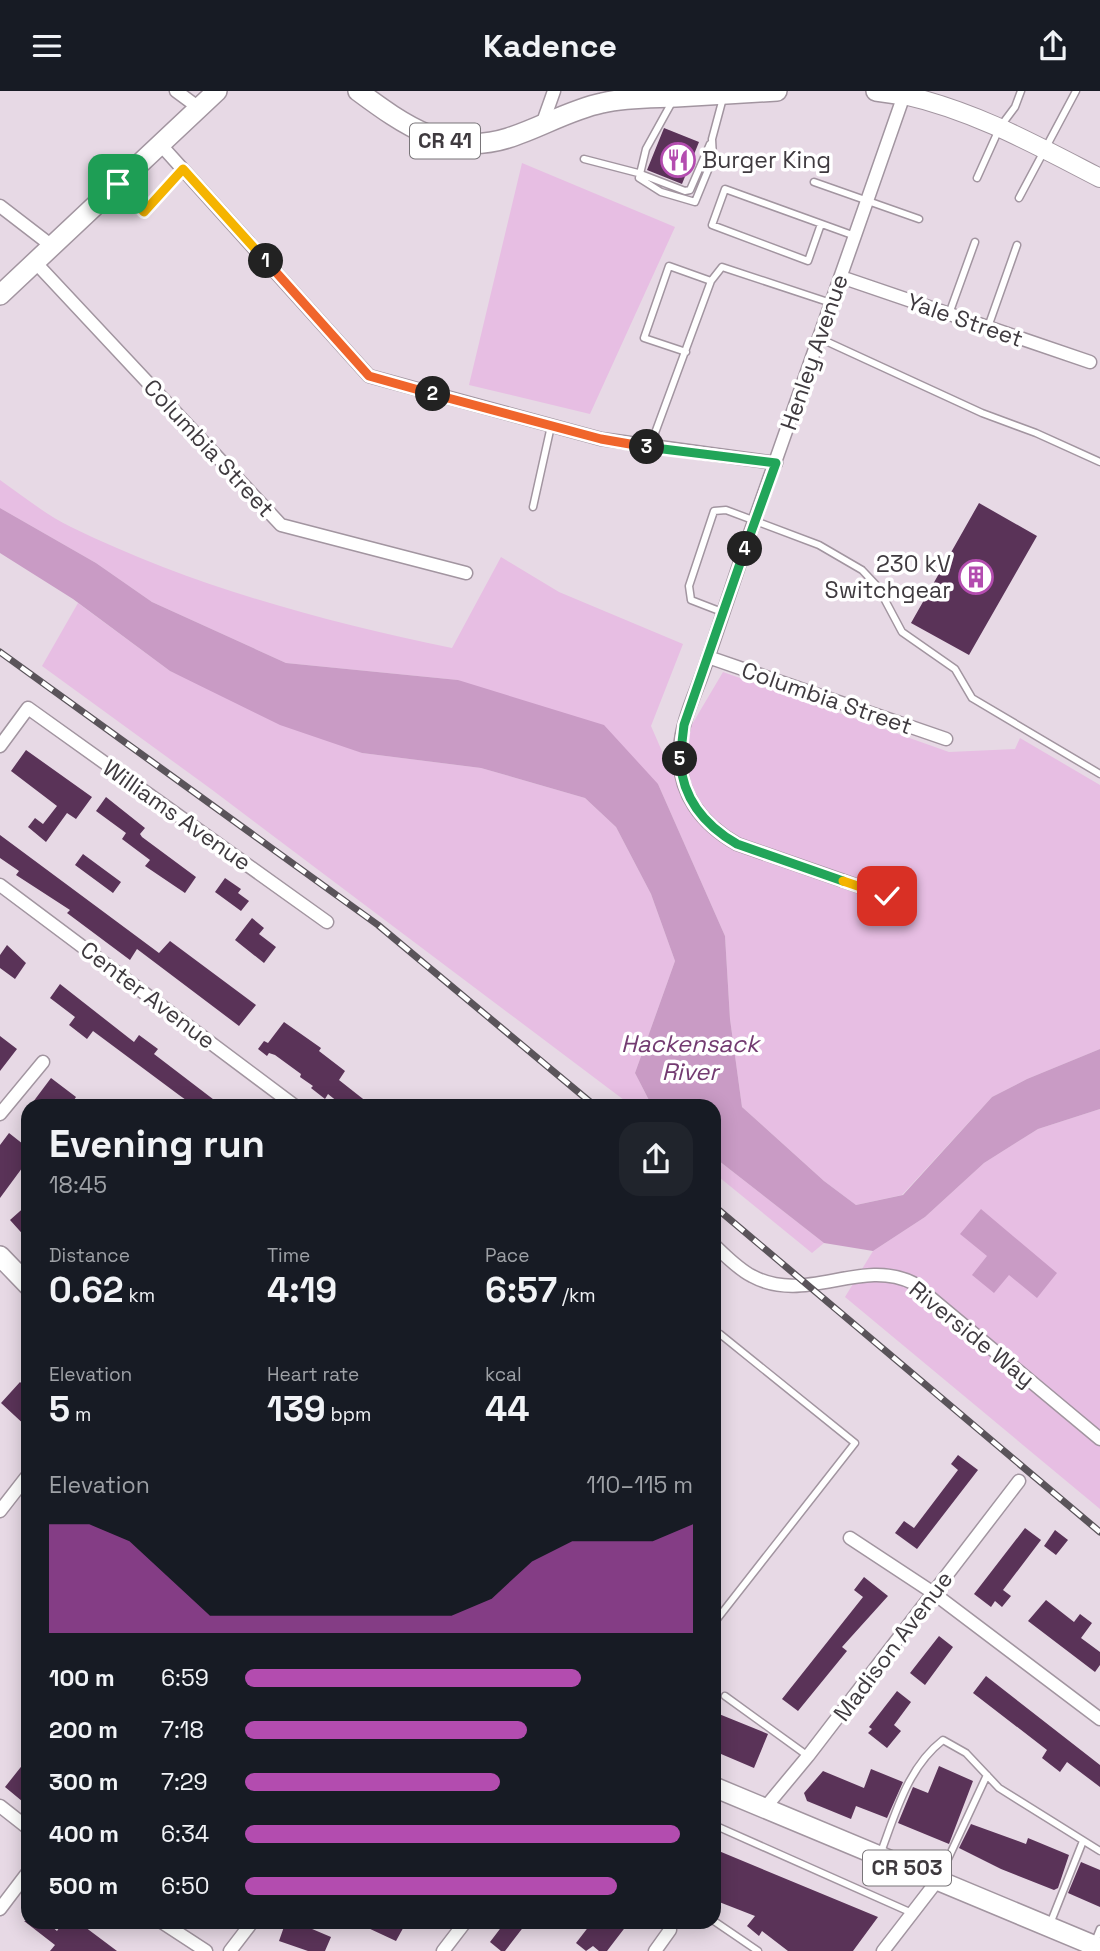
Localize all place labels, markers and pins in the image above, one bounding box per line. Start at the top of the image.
restaurant icon: Burger King [659,141,697,179]
place label: Burger King [702,145,831,175]
pin [88,154,148,214]
pin: 1 [248,243,284,279]
pin: 2 [416,377,450,411]
pin: 3 [630,429,664,465]
pin: 4 [728,531,762,567]
place label: 230 kV Switchgear [825,549,951,605]
building icon: 230 kV Switchgear [957,558,995,596]
pin: 5 [662,741,698,777]
pin [857,866,917,926]

